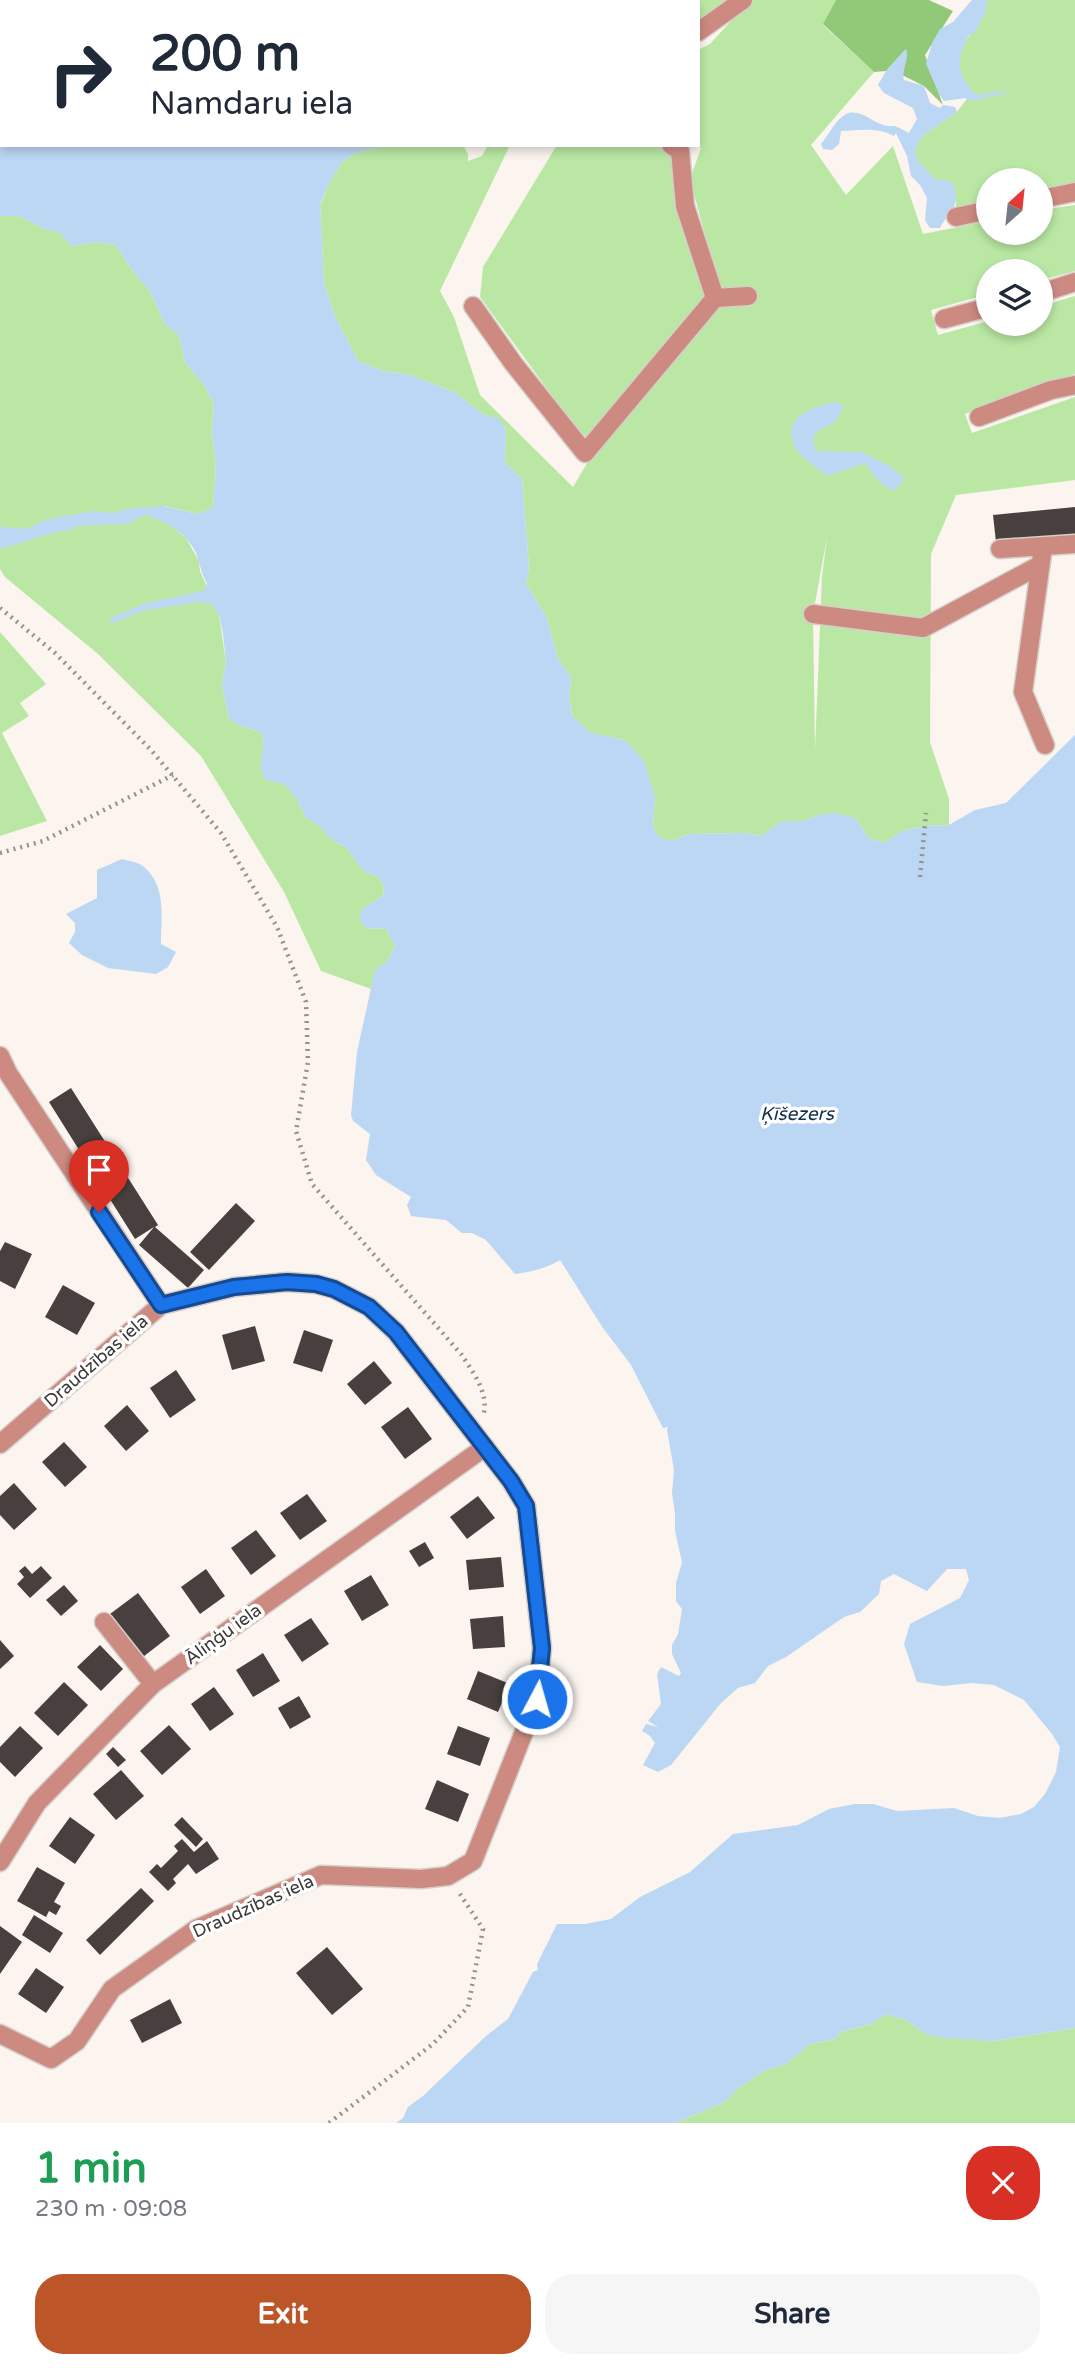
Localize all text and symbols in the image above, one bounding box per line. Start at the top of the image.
text: 200 m [150,25,300,84]
icon: right [35,28,126,119]
text: Namdaru iela [150,85,353,123]
north arrow [976,168,1054,245]
map controls [976,168,1053,336]
button: layers [976,259,1053,336]
water label: Ķīšezers [760,1103,836,1125]
pin [69,1140,129,1212]
icon: arrive [80,1151,118,1189]
street label: Draudzības iela [40,1310,152,1412]
street label: Āliņģu iela [180,1599,266,1669]
position arrow [500,1662,574,1736]
street label: Draudzības iela [189,1869,317,1943]
text: 1 min [35,2143,147,2194]
button: close [966,2146,1040,2220]
text: 230 m · 09:08 [35,2195,187,2223]
button: Exit [35,2274,531,2354]
button: Share [545,2274,1040,2354]

